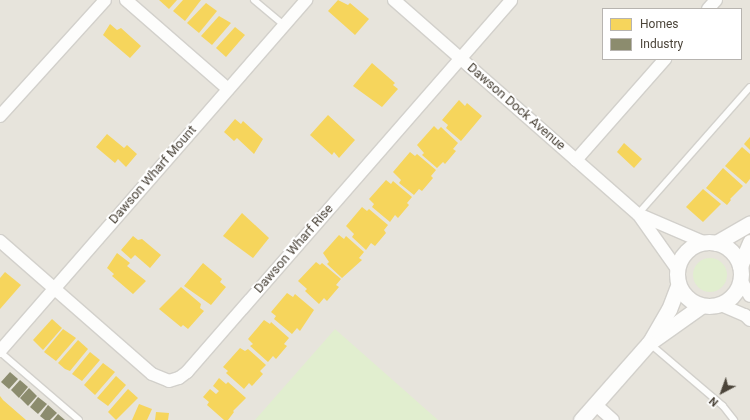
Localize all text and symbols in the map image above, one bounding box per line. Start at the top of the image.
legend [602,8,742,60]
text: Homes [640,17,678,31]
text: Industry [640,37,683,51]
street label: Dawson Dock Avenue [464,60,568,154]
street label: Dawson Wharf Mount [106,123,200,227]
street label: Dawson Wharf Rise [251,201,337,297]
north arrow [702,372,742,412]
text: N [707,394,721,409]

